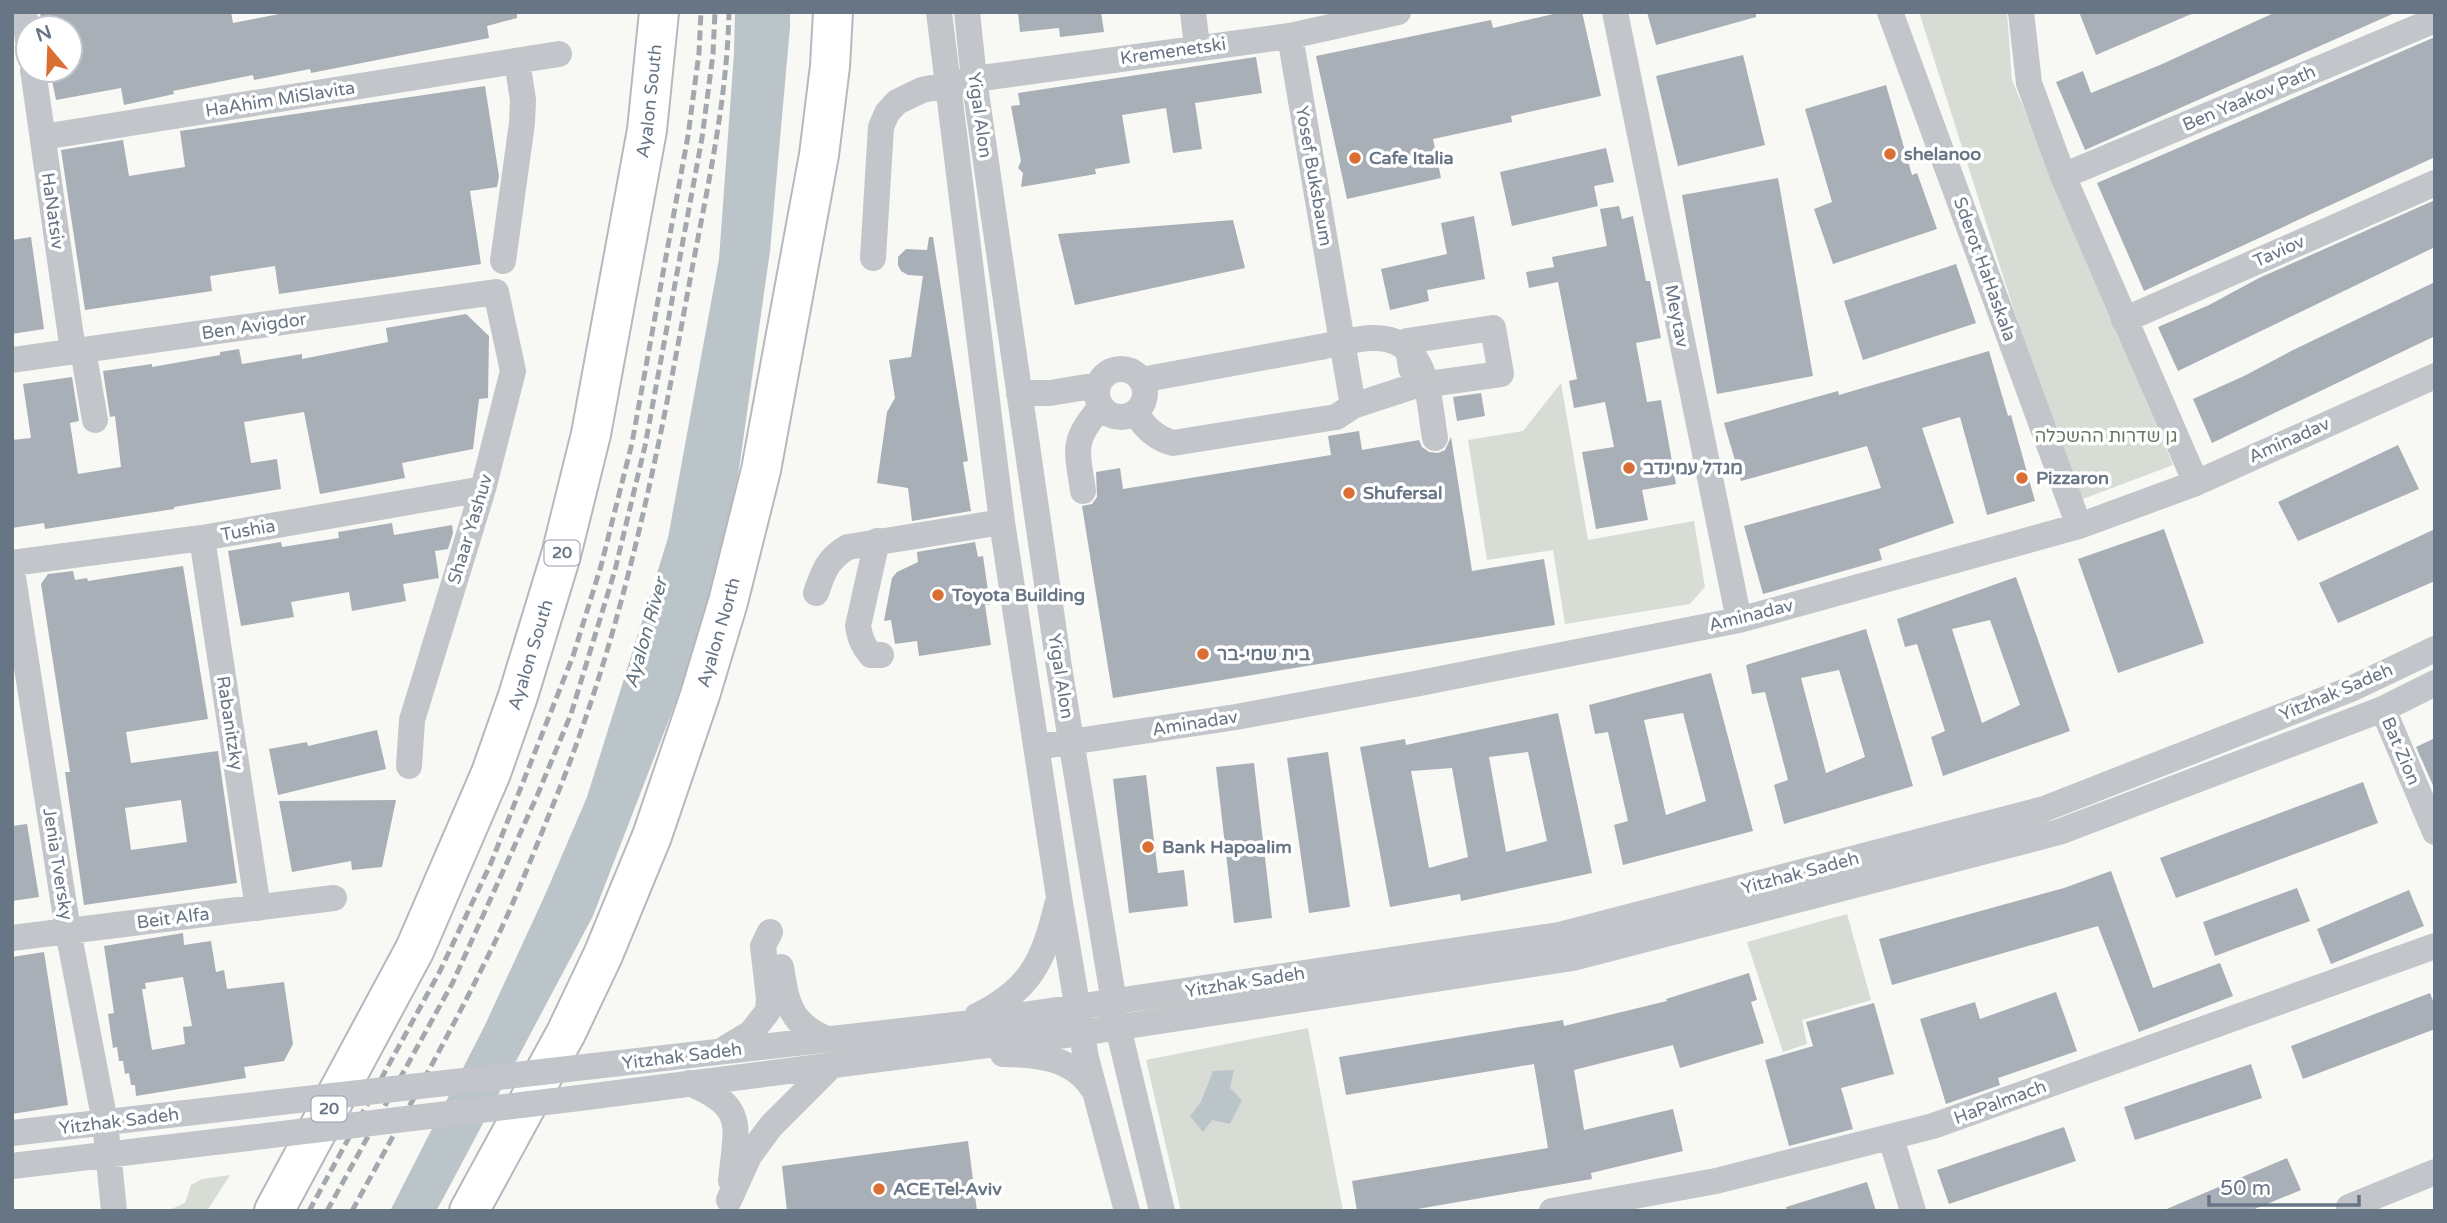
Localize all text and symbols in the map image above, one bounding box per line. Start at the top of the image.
north arrow [14,14,84,84]
text: N [33,21,55,47]
street label: Kremenetski [1119,33,1227,69]
street label: Ayalon South [631,43,667,160]
street label: Ben Yaakov Path [2179,60,2319,136]
street label: Yigal Alon [963,71,997,159]
street label: HaAhim MiSlavita [204,76,356,122]
street label: Yosef Buksbaum [1291,104,1337,248]
place label: shelanoo [1904,143,1981,165]
marker: shelanoo [1882,146,1898,162]
place label: Cafe Italia [1369,147,1454,169]
marker: Cafe Italia [1347,150,1363,166]
street label: HaNatsiv [37,171,69,251]
street label: Sderot HaHaskala [1949,194,2021,344]
street label: Taviov [2250,230,2308,272]
street label: Meytav [1660,283,1694,350]
street label: Ben Avigdor [200,308,308,344]
street label: Aminadav [2245,412,2333,468]
park label: גן שדרות ההשכלה [2035,425,2178,447]
place label: מגדל עמינדב [1643,457,1743,479]
marker: מגדל עמינדב [1621,460,1637,476]
place label: Pizzaron [2036,467,2109,489]
marker: Pizzaron [2014,470,2030,486]
street label: Shaar Yashuv [443,471,497,587]
place label: Shufersal [1363,482,1442,504]
marker: Shufersal [1341,485,1357,501]
street label: Tushia [219,514,277,546]
road number: 20 [544,540,580,566]
water label: Ayalon River [620,573,673,690]
street label: Ayalon North [692,575,745,690]
place label: Toyota Building [951,584,1085,606]
marker: Toyota Building [930,587,946,603]
street label: Aminadav [1706,594,1796,636]
street label: Ayalon South [503,597,558,713]
street label: Yigal Alon [1043,632,1079,720]
place label: בית שמי-בר [1217,643,1311,665]
marker: בית שמי-בר [1195,646,1211,662]
street label: Yitzhak Sadeh [2276,658,2396,726]
street label: Rabanitzky [212,674,248,772]
street label: Aminadav [1151,705,1240,741]
street label: Bat Zion [2377,714,2425,788]
street label: Jenia Tversky [38,806,78,922]
place label: Bank Hapoalim [1162,836,1292,858]
marker: Bank Hapoalim [1140,839,1156,855]
street label: Yitzhak Sadeh [1739,847,1861,899]
street label: Beit Alfa [135,903,211,933]
street label: Yitzhak Sadeh [1184,962,1306,1002]
street label: Yitzhak Sadeh [621,1038,743,1074]
street label: HaPalmach [1951,1075,2049,1129]
road number: 20 [312,1096,346,1121]
street label: Yitzhak Sadeh [58,1103,180,1139]
scale bar [2209,1164,2360,1208]
text: 50 m [2220,1176,2271,1201]
place label: ACE Tel-Aviv [893,1178,1002,1200]
marker: ACE Tel-Aviv [871,1181,887,1197]

